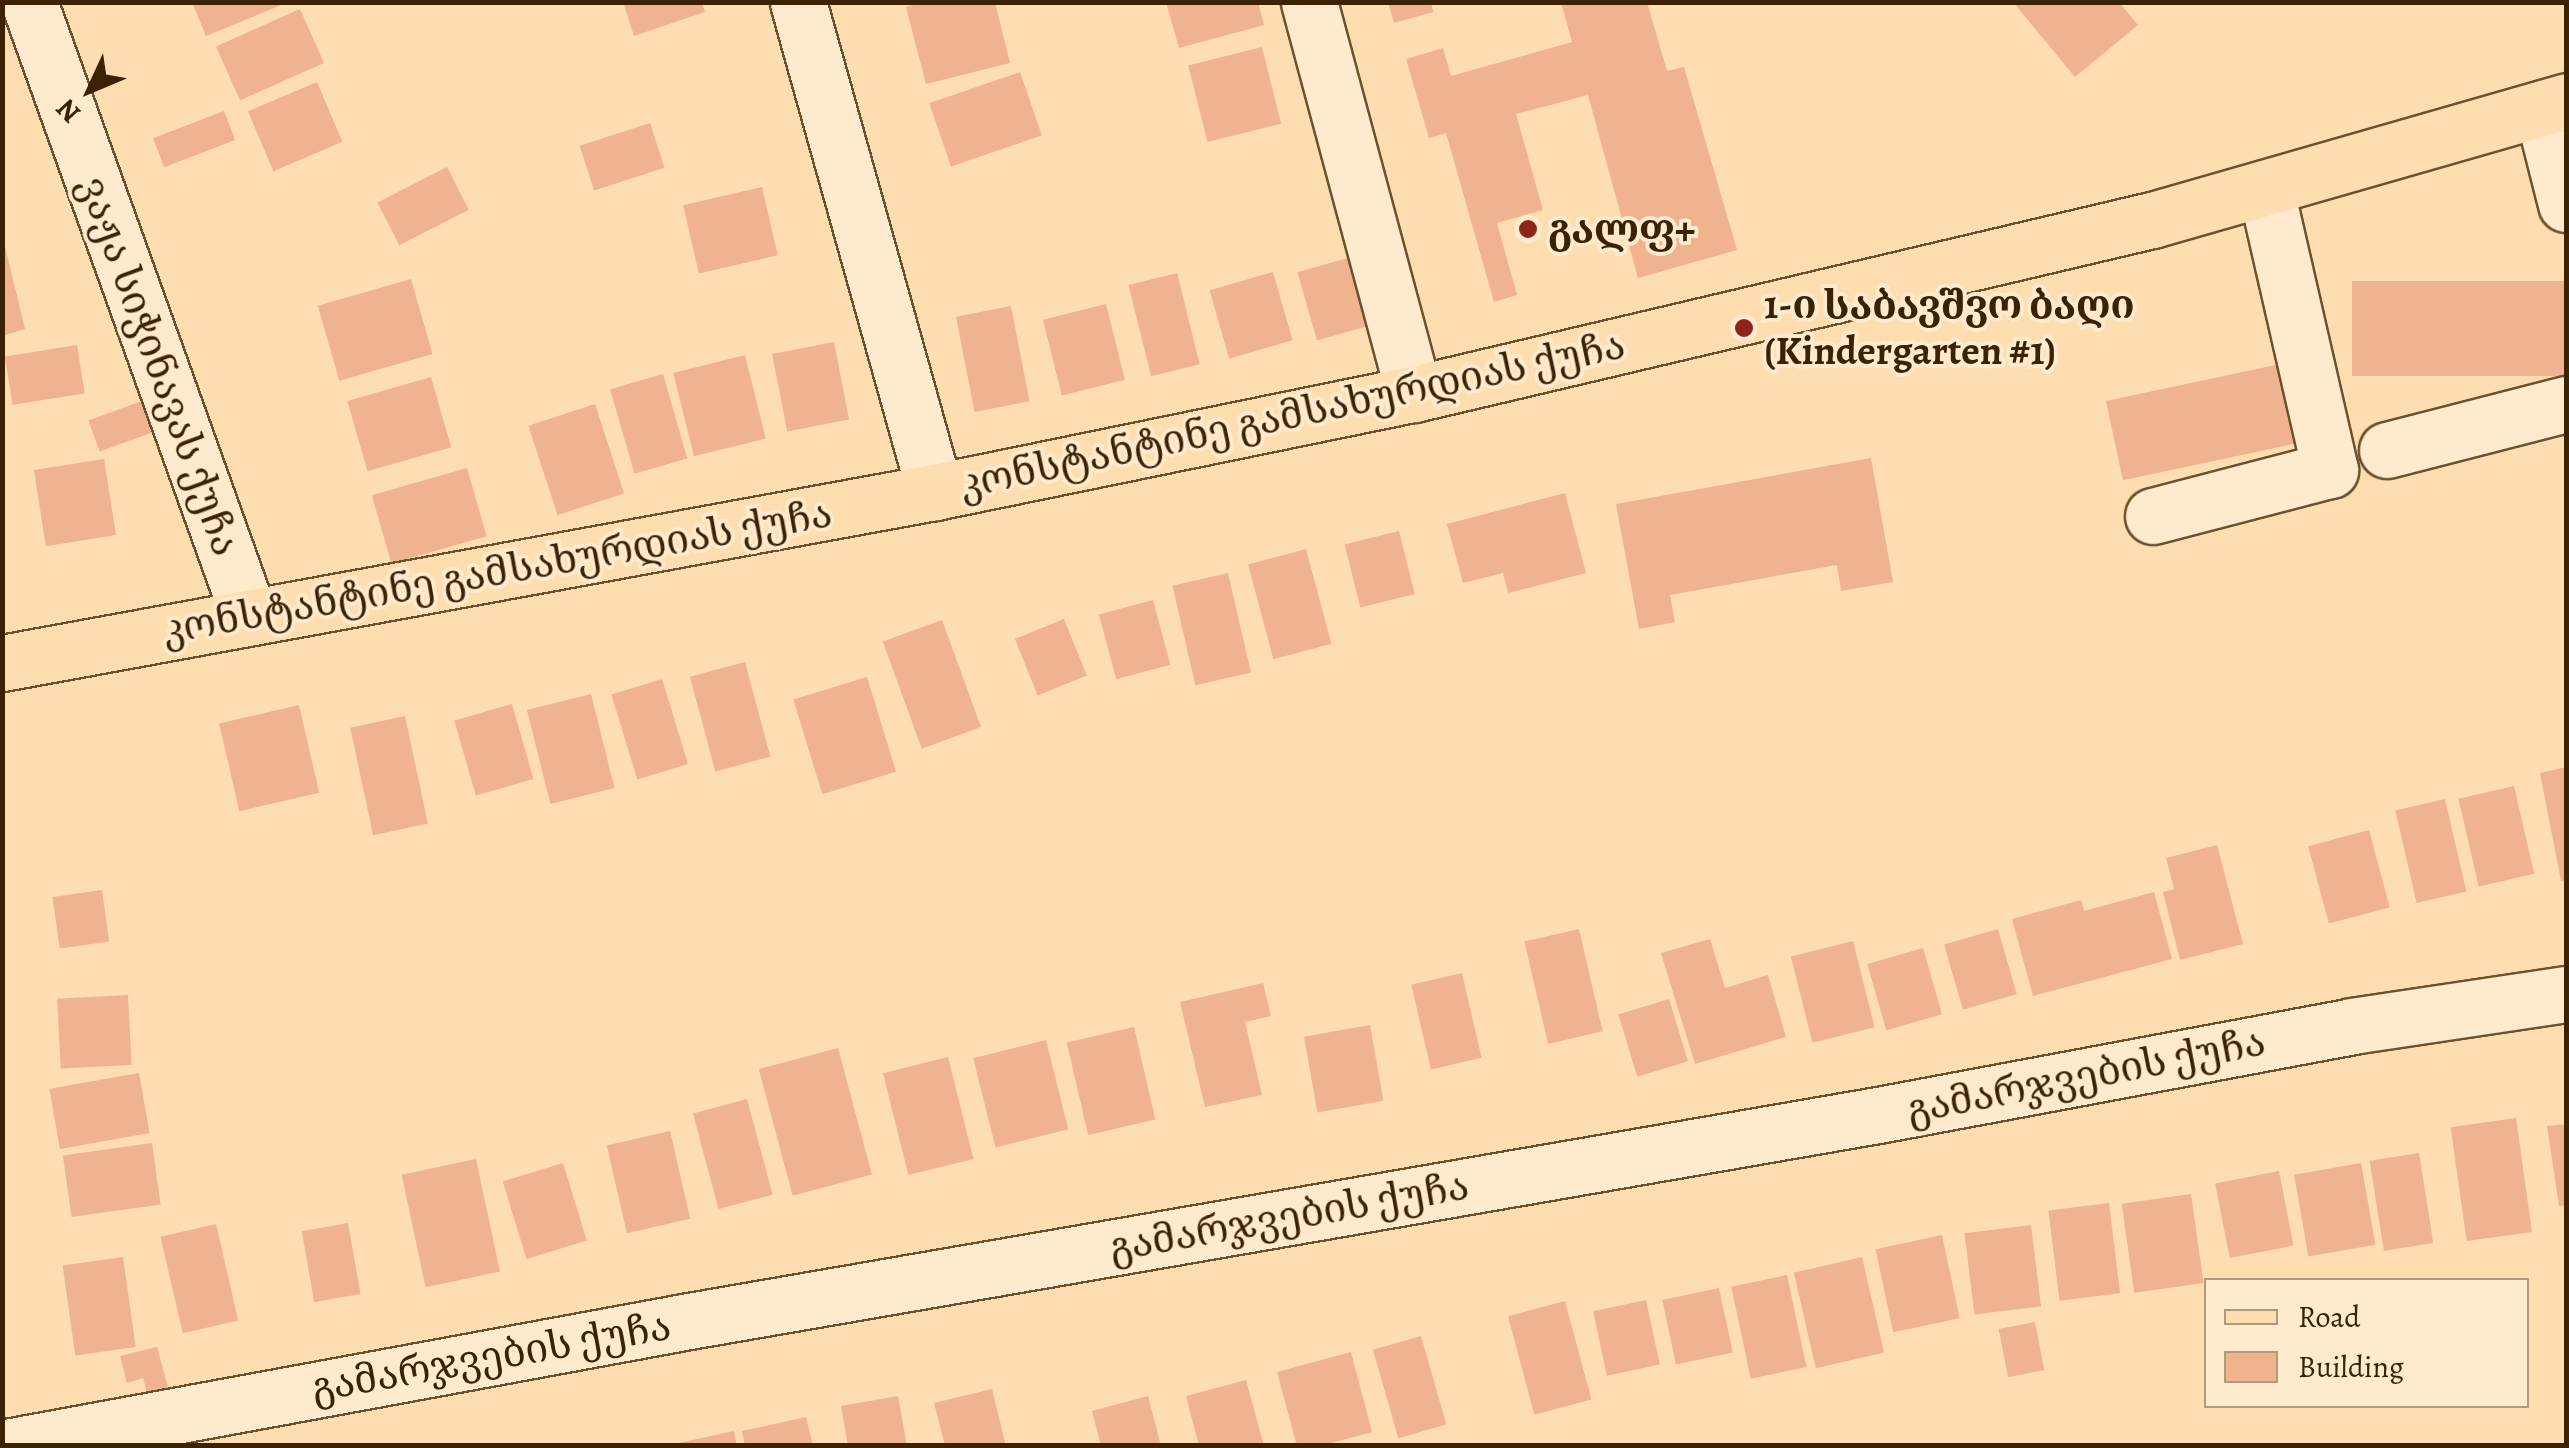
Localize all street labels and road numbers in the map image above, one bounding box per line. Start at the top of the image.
street label: ვაჟა სიჭინავას ქუჩა [68,170,250,562]
street label: კონსტანტინე გამსახურდიას ქუჩა [955,321,1629,509]
street label: კონსტანტინე გამსახურდიას ქუჩა [158,489,836,655]
street label: გამარჯვების ქუჩა [1903,1018,2269,1134]
street label: გამარჯვების ქუჩა [1105,1162,1473,1272]
street label: გამარჯვების ქუჩა [307,1302,675,1412]

